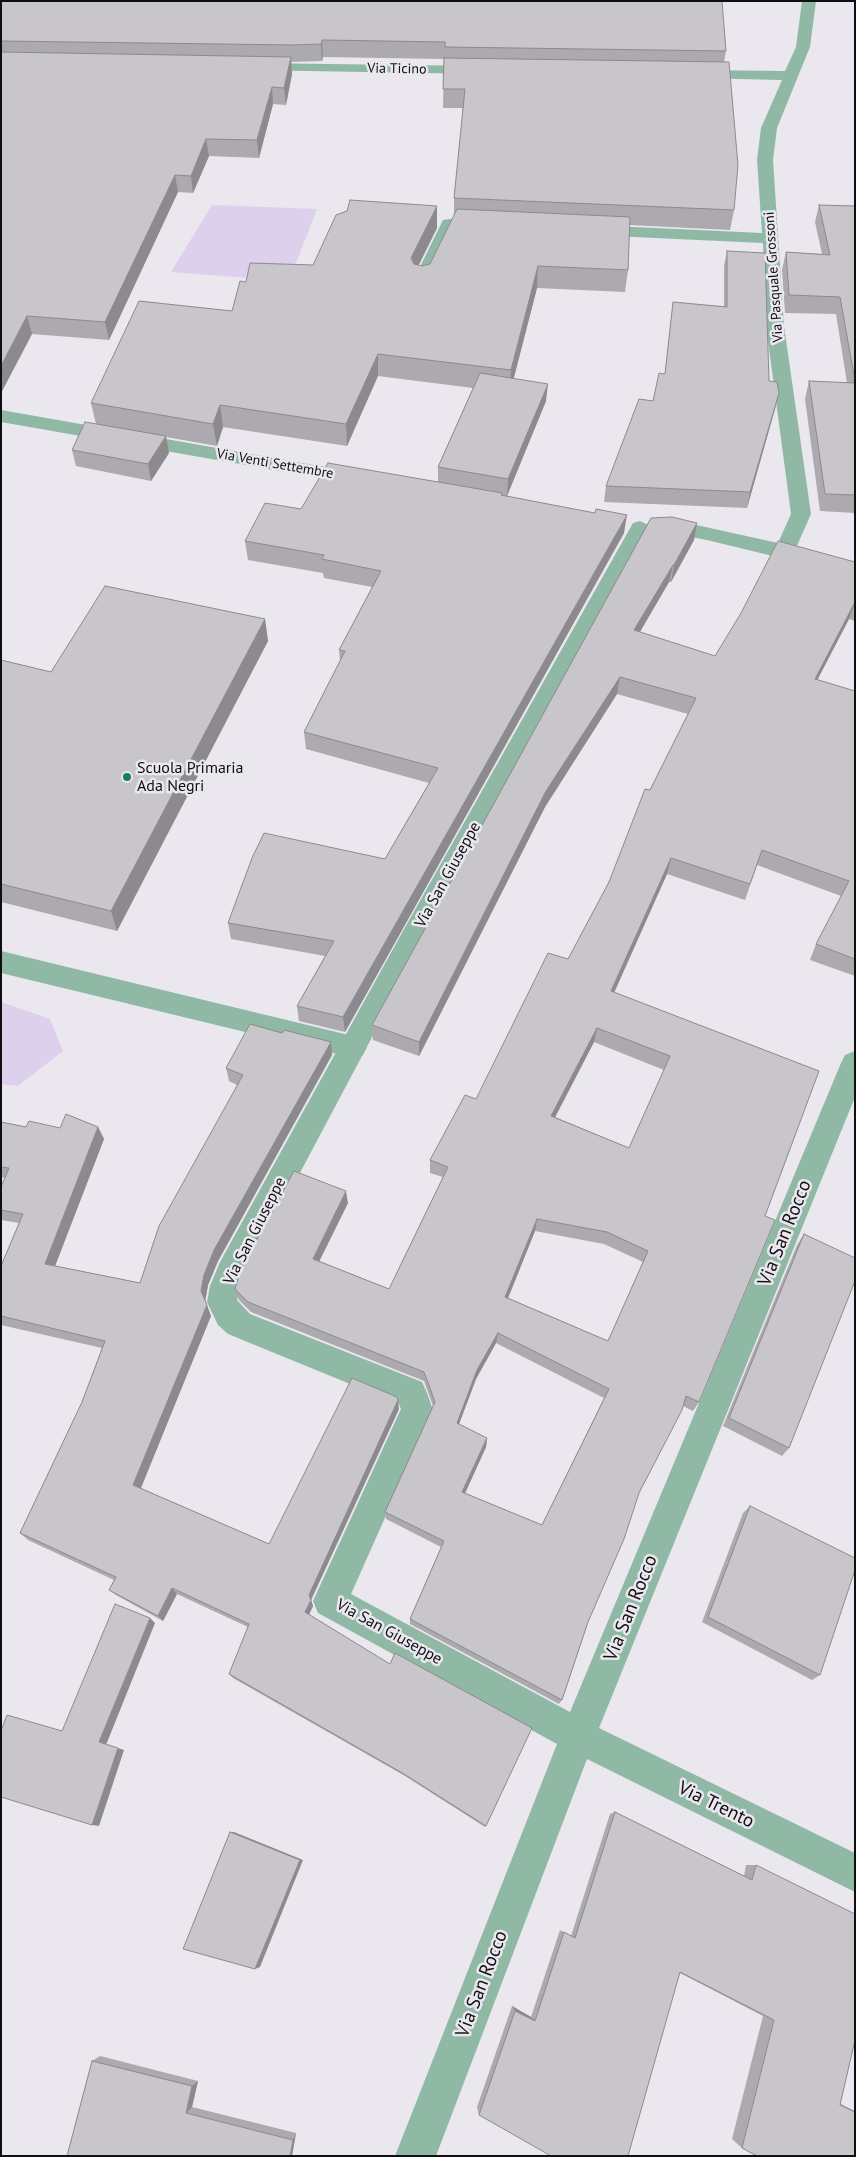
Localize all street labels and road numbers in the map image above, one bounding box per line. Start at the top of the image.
street label: Via Ticino [367,60,427,78]
street label: Via Pasquale Grossoni [761,211,787,343]
street label: Via Venti Settembre [215,445,335,483]
street label: Via San Giuseppe [411,819,485,931]
street label: Via San Giuseppe [220,1174,290,1288]
street label: Via San Rocco [753,1177,817,1289]
street label: Via San Rocco [599,1552,663,1664]
street label: Via San Giuseppe [333,1595,445,1669]
street label: Via Trento [674,1777,758,1833]
street label: Via San Rocco [451,1927,513,2041]

